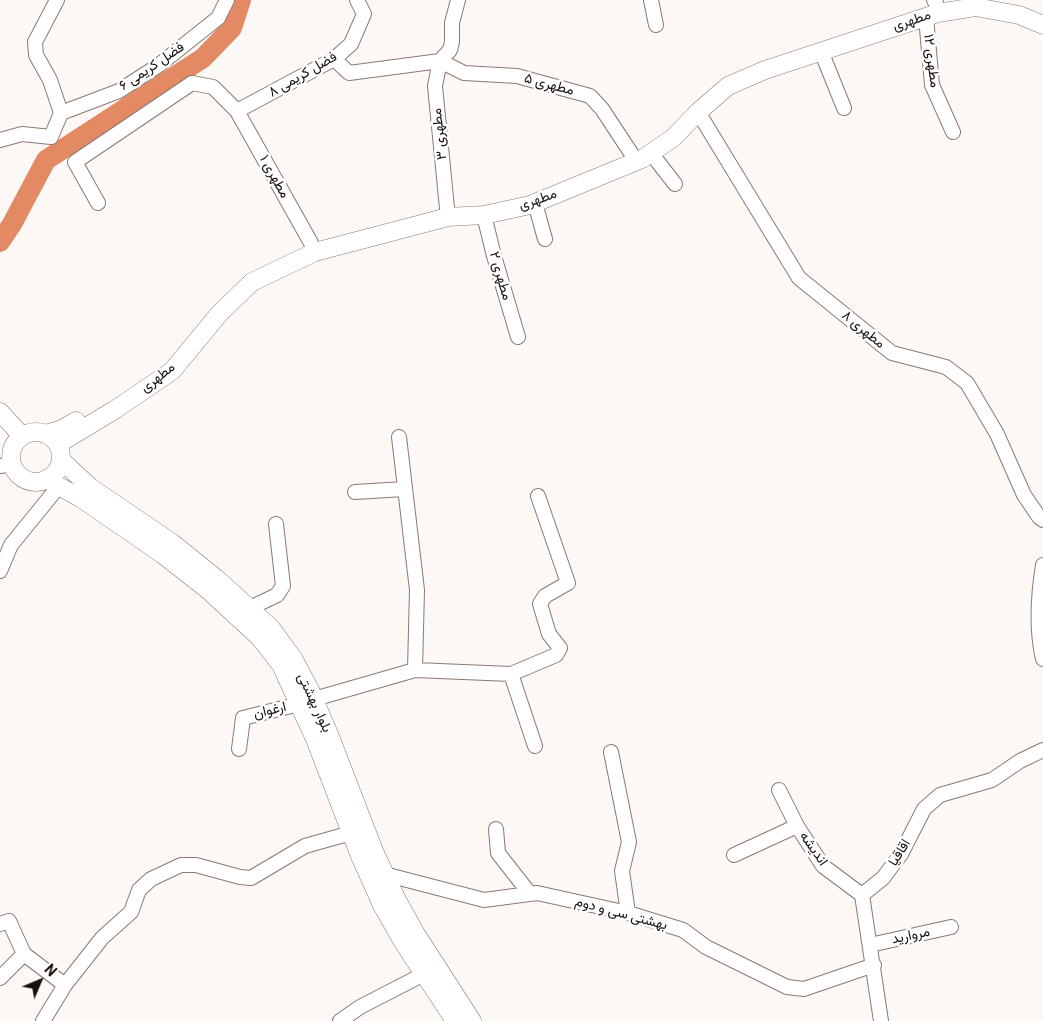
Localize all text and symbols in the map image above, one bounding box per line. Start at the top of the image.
street label: مطهری [891,7,933,35]
street label: مطهری ۱۲ [919,33,943,89]
street label: فضل کریمی ۶ [116,39,188,95]
street label: فضل کریمی ۸ [266,49,340,101]
street label: مطهری ۵ [522,70,576,100]
street label: مطهری ۳ [429,107,451,161]
street label: مطهری ۱ [255,153,293,201]
street label: مطهری [517,186,559,214]
street label: مطهری ۲ [485,250,515,302]
street label: مطهری ۸ [838,307,888,353]
street label: مطهری [137,359,179,397]
street label: بلوار بهشتی [293,671,335,735]
street label: ارغوان [252,699,288,723]
street label: اندیشه [795,829,831,869]
street label: اقاقیا [885,836,915,870]
street label: بهشتی سی و دوم [573,894,669,934]
street label: مروارید [890,924,932,948]
north arrow [15,956,65,1006]
text: N [41,961,60,980]

